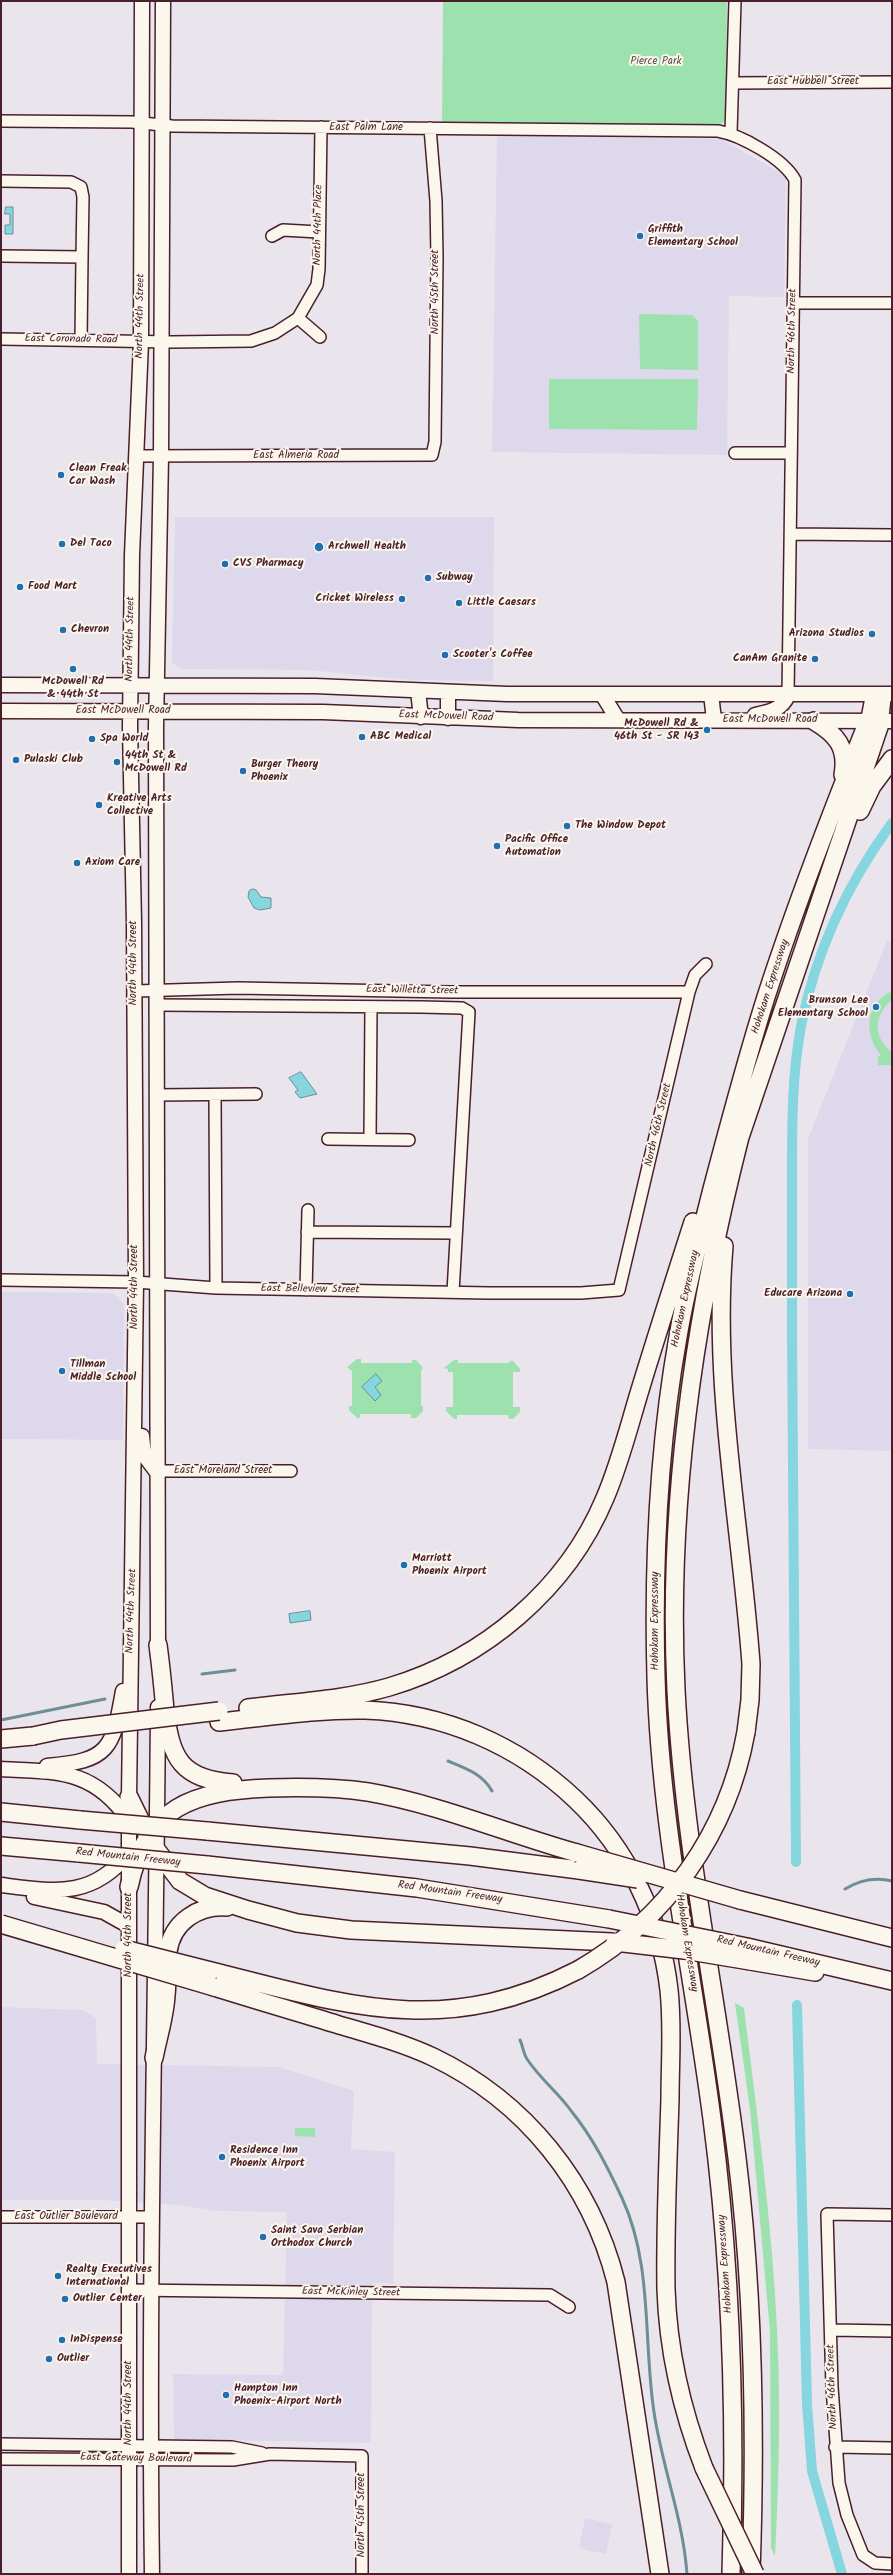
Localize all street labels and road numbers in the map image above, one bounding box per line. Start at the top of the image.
street label: East Hubbell Street [767,75,859,89]
street label: East Palm Lane [329,121,403,135]
street label: North 44th Place [312,184,326,266]
street label: North 45th Street [429,249,443,335]
street label: North 44th Street [134,273,148,359]
street label: North 46th Street [786,288,800,374]
street label: East Coronado Road [24,333,118,347]
street label: East Almeria Road [253,449,339,463]
street label: North 44th Street [124,596,138,682]
street label: East McDowell Road [76,704,170,718]
street label: East McDowell Road [398,709,494,725]
street label: East McDowell Road [723,713,817,727]
street label: North 44th Street [127,920,141,1006]
street label: Hohokam Expressway [749,938,793,1036]
street label: East Willetta Street [366,984,458,998]
street label: North 46th Street [643,1082,675,1168]
street label: North 44th Street [128,1244,142,1330]
street label: Hohokam Expressway [669,1249,703,1349]
street label: East Belleview Street [260,1283,360,1297]
street label: East Moreland Street [174,1464,272,1478]
street label: North 44th Street [124,1568,140,1654]
street label: Hohokam Expressway [649,1572,663,1670]
street label: Red Mountain Freeway [75,1846,181,1870]
street label: Red Mountain Freeway [397,1879,503,1907]
street label: North 44th Street [122,1892,136,1978]
street label: Hohokam Expressway [672,1893,700,1993]
street label: Red Mountain Freeway [715,1934,821,1970]
street label: East Outlier Boulevard [14,2210,118,2224]
street label: Hohokam Expressway [716,2214,736,2314]
street label: East McKinley Street [302,2286,400,2300]
street label: North 46th Street [825,2344,841,2430]
street label: North 44th Street [122,2360,136,2446]
street label: East Gateway Boulevard [80,2451,192,2467]
street label: North 45th Street [355,2472,369,2558]

